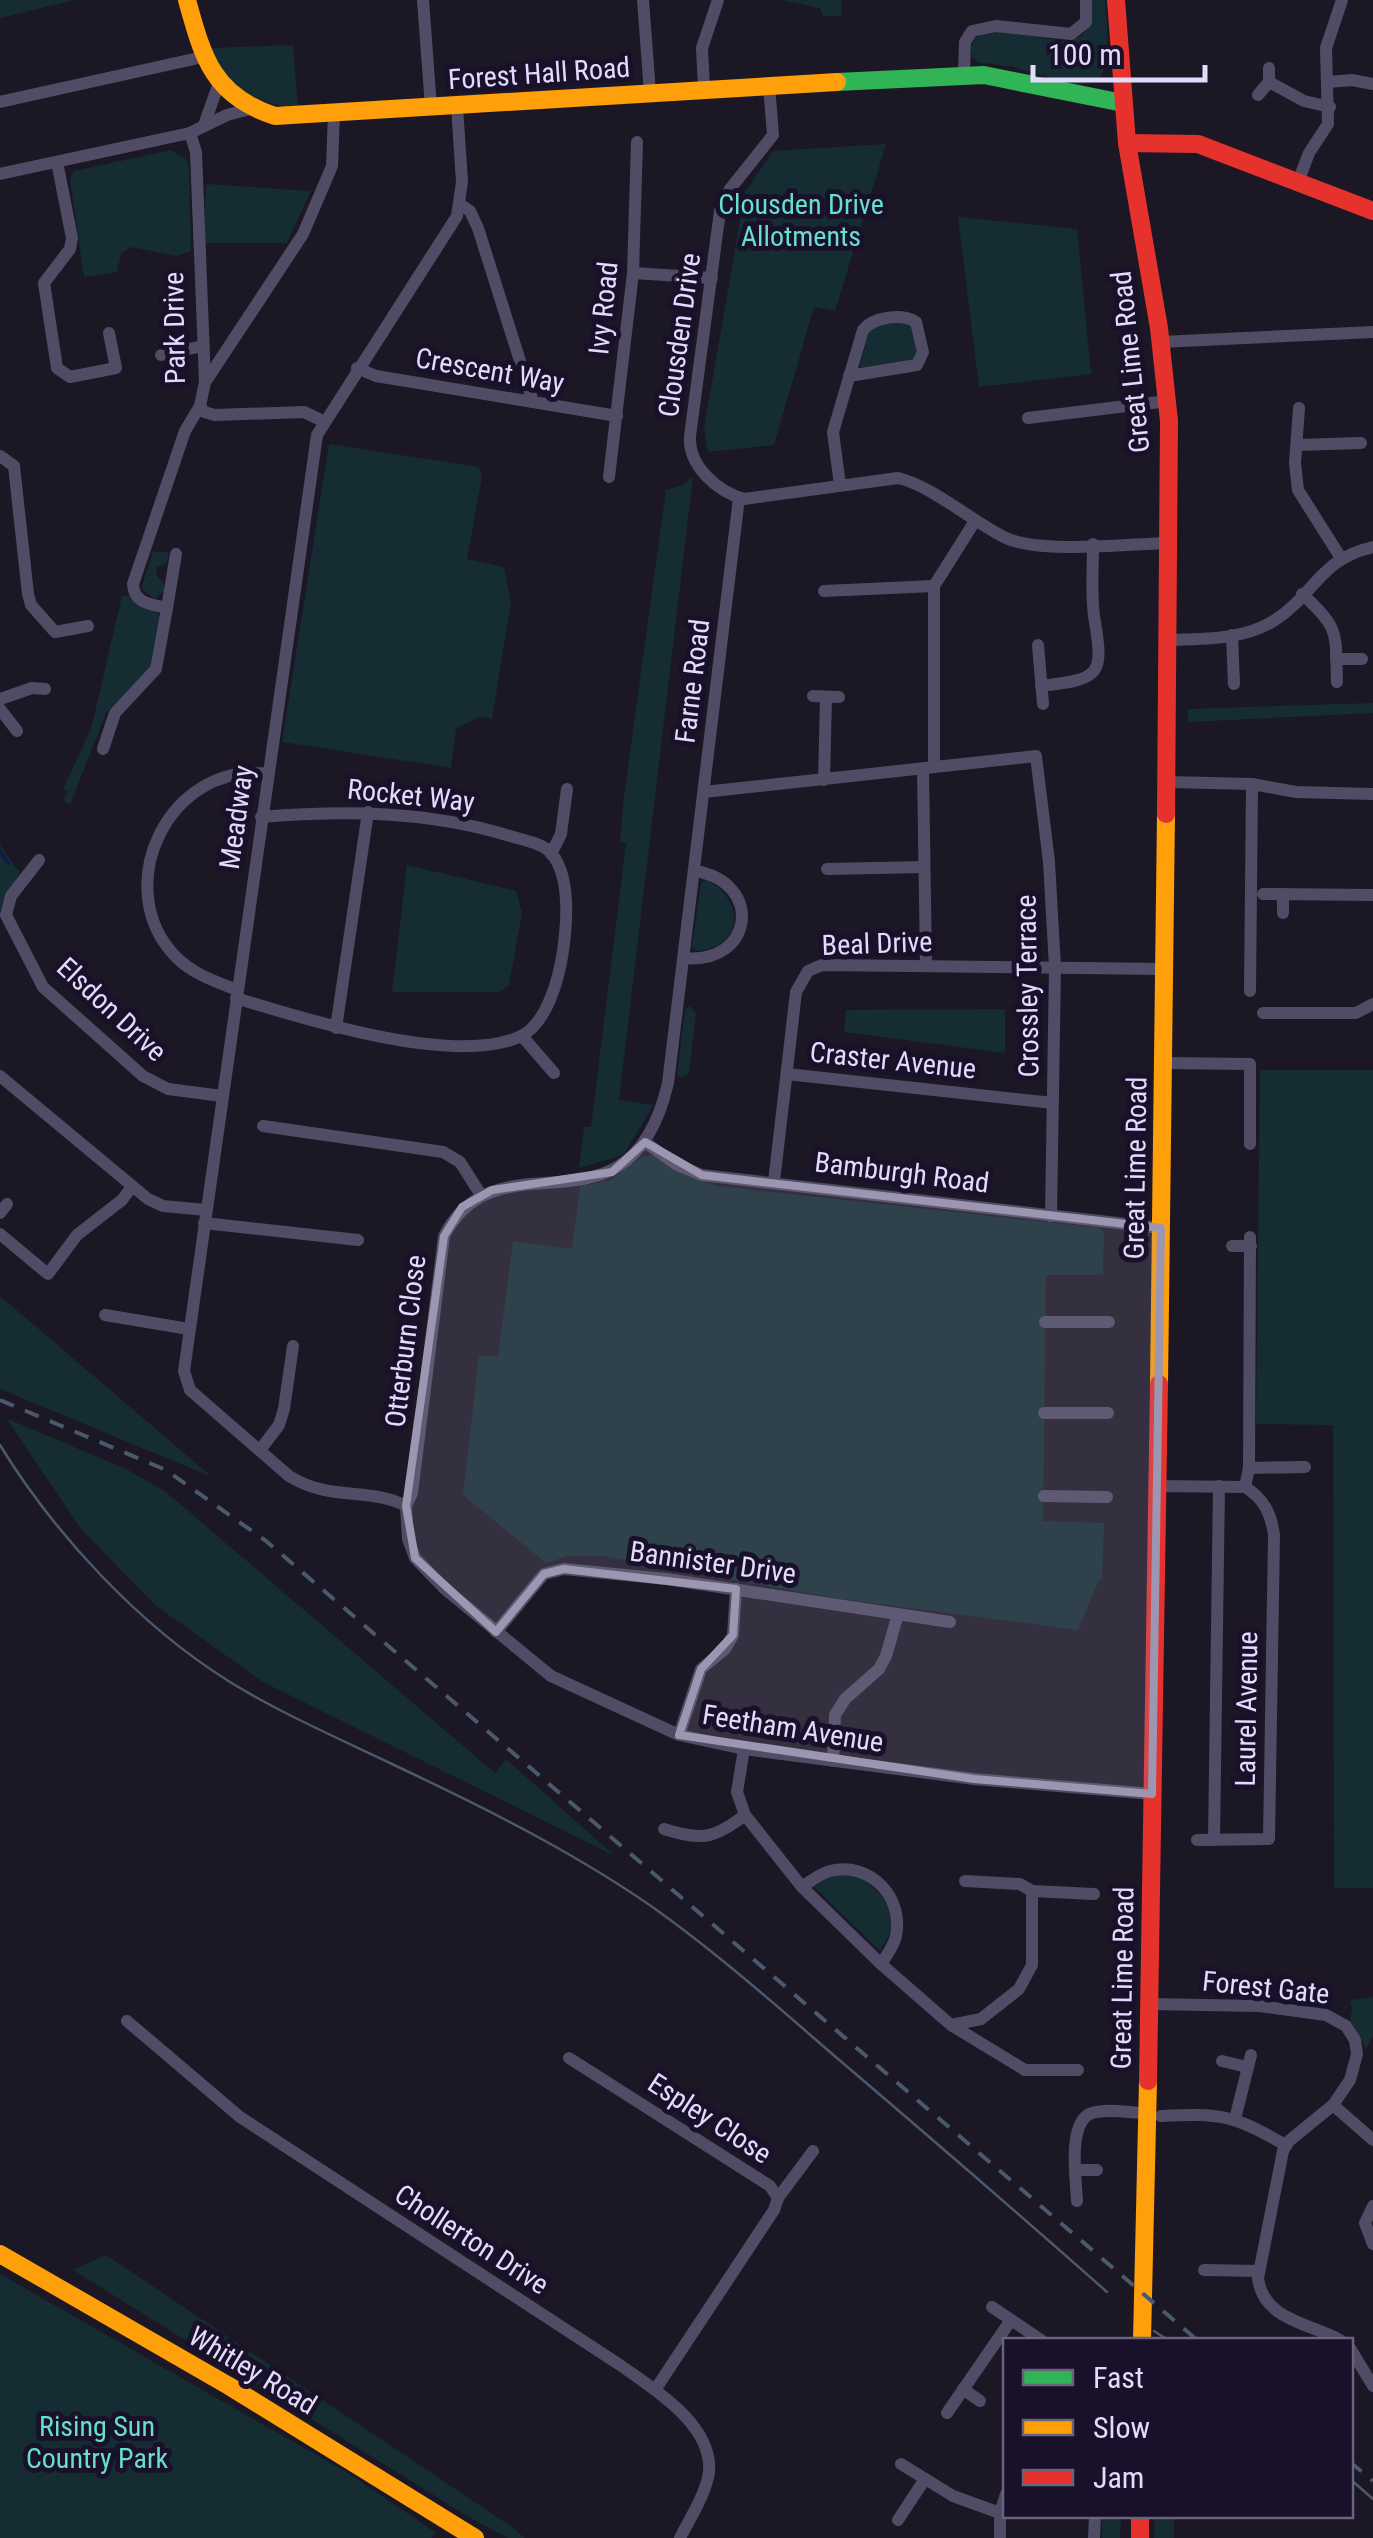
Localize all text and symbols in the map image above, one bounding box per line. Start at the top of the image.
scale bar [1033,20,1206,82]
text: 100 m [1048,37,1122,72]
street label: Forest Hall Road [447,51,631,96]
park label: Clousden Drive Allotments [718,188,884,253]
street label: Clousden Drive [652,251,707,419]
street label: Ivy Road [582,260,625,356]
street label: Great Lime Road [1105,269,1156,455]
street label: Park Drive [157,272,192,384]
street label: Crescent Way [413,341,567,400]
street label: Farne Road [669,617,716,745]
street label: Meadway [213,763,260,871]
street label: Rocket Way [346,772,477,819]
street label: Crossley Terrace [1009,894,1046,1078]
street label: Beal Drive [821,925,933,962]
street label: Elsdon Drive [50,951,173,1068]
street label: Craster Avenue [808,1035,978,1086]
street label: Great Lime Road [1117,1076,1154,1260]
street label: Bamburgh Road [813,1145,991,1200]
street label: Otterburn Close [379,1253,432,1429]
street label: Bannister Drive [628,1535,798,1590]
street label: Laurel Avenue [1229,1631,1264,1787]
street label: Feetham Avenue [700,1698,886,1759]
street label: Great Lime Road [1104,1886,1141,2070]
street label: Forest Gate [1201,1964,1331,2011]
street label: Espley Close [642,2066,778,2170]
street label: Chollerton Drive [389,2177,555,2301]
street label: Whitley Road [183,2319,323,2421]
legend [1003,2338,1353,2518]
text: Fast [1093,2360,1144,2395]
park label: Rising Sun Country Park [26,2410,168,2475]
text: Slow [1093,2410,1150,2445]
text: Jam [1093,2460,1144,2495]

